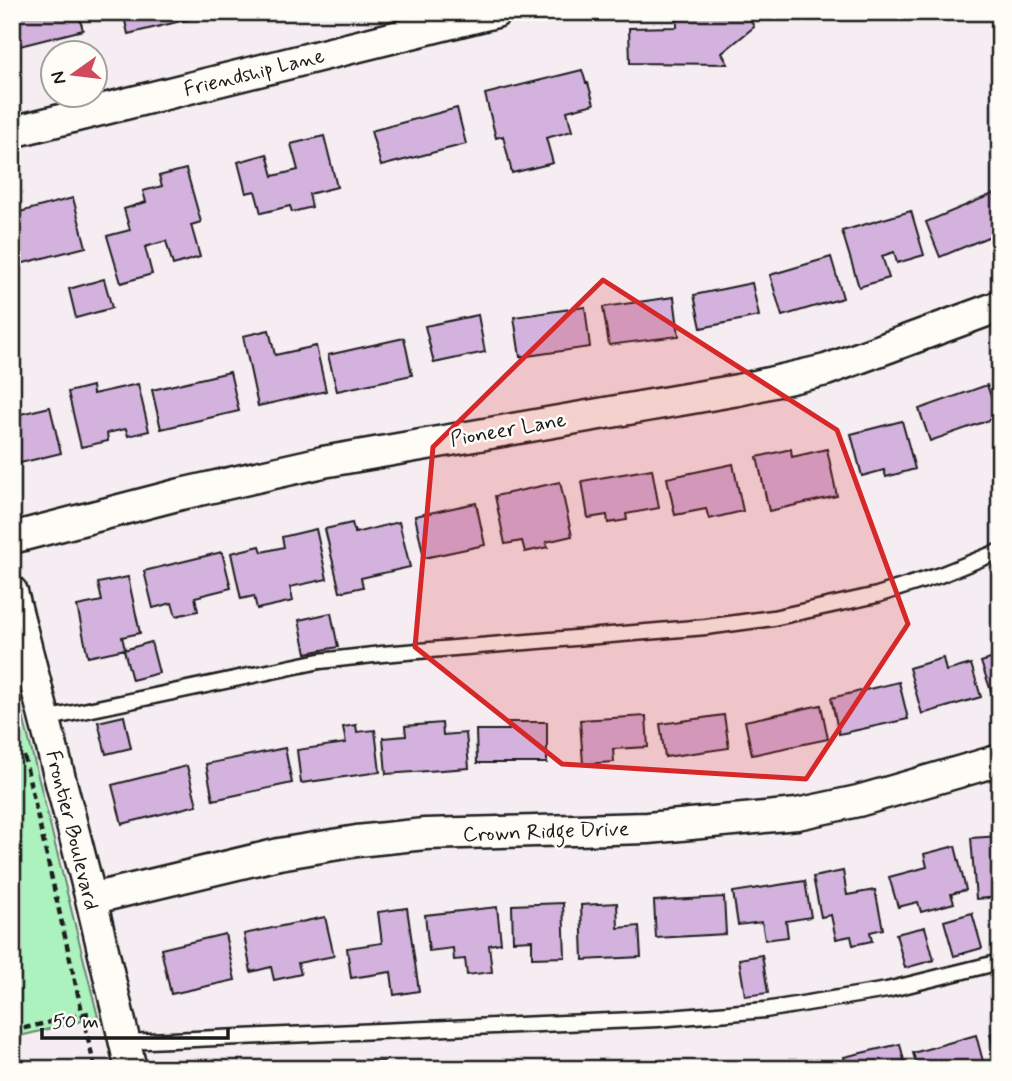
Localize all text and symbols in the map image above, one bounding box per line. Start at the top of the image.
north arrow [38,38,108,108]
street label: Friendship Lane [181,42,328,104]
text: N [45,69,73,87]
street label: Pioneer Lane [448,406,568,454]
street label: Frontier Boulevard [39,748,105,913]
street label: Crown Ridge Drive [462,815,630,851]
scale bar [42,997,228,1041]
text: 50 m [52,1008,99,1036]

